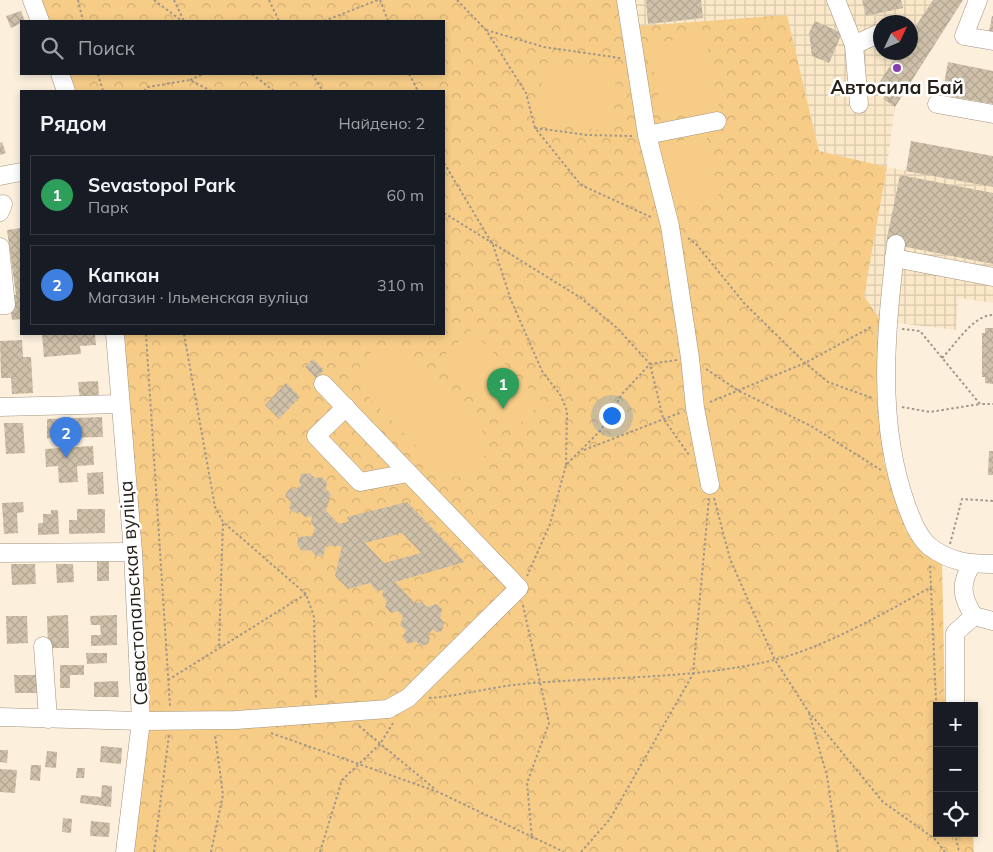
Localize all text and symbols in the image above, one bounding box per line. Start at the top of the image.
north arrow [873,15,918,60]
search box [20,20,445,75]
icon: search [38,34,66,62]
text: Поиск [78,36,135,60]
marker: Автосила Бай [891,62,903,74]
place label: Автосила Бай [830,75,964,99]
text: Рядом [40,110,107,136]
text: Найдено: 2 [339,113,425,133]
text: Sevastopol Park [88,173,235,197]
text: 1 [52,185,62,205]
text: 60 m [387,185,424,205]
text: Парк [88,197,128,217]
text: Капкан [88,263,159,287]
text: 2 [52,275,62,295]
text: 310 m [377,275,424,295]
text: Магазин · Ільменская вуліца [88,287,309,307]
pin: 1 [487,368,519,409]
your location [599,403,625,429]
pin: 2 [50,417,82,458]
street label: Севастопальская вуліца [113,480,153,706]
map controls [933,702,978,837]
button: + [933,702,978,747]
button: − [933,747,978,792]
button: locate [933,792,978,837]

